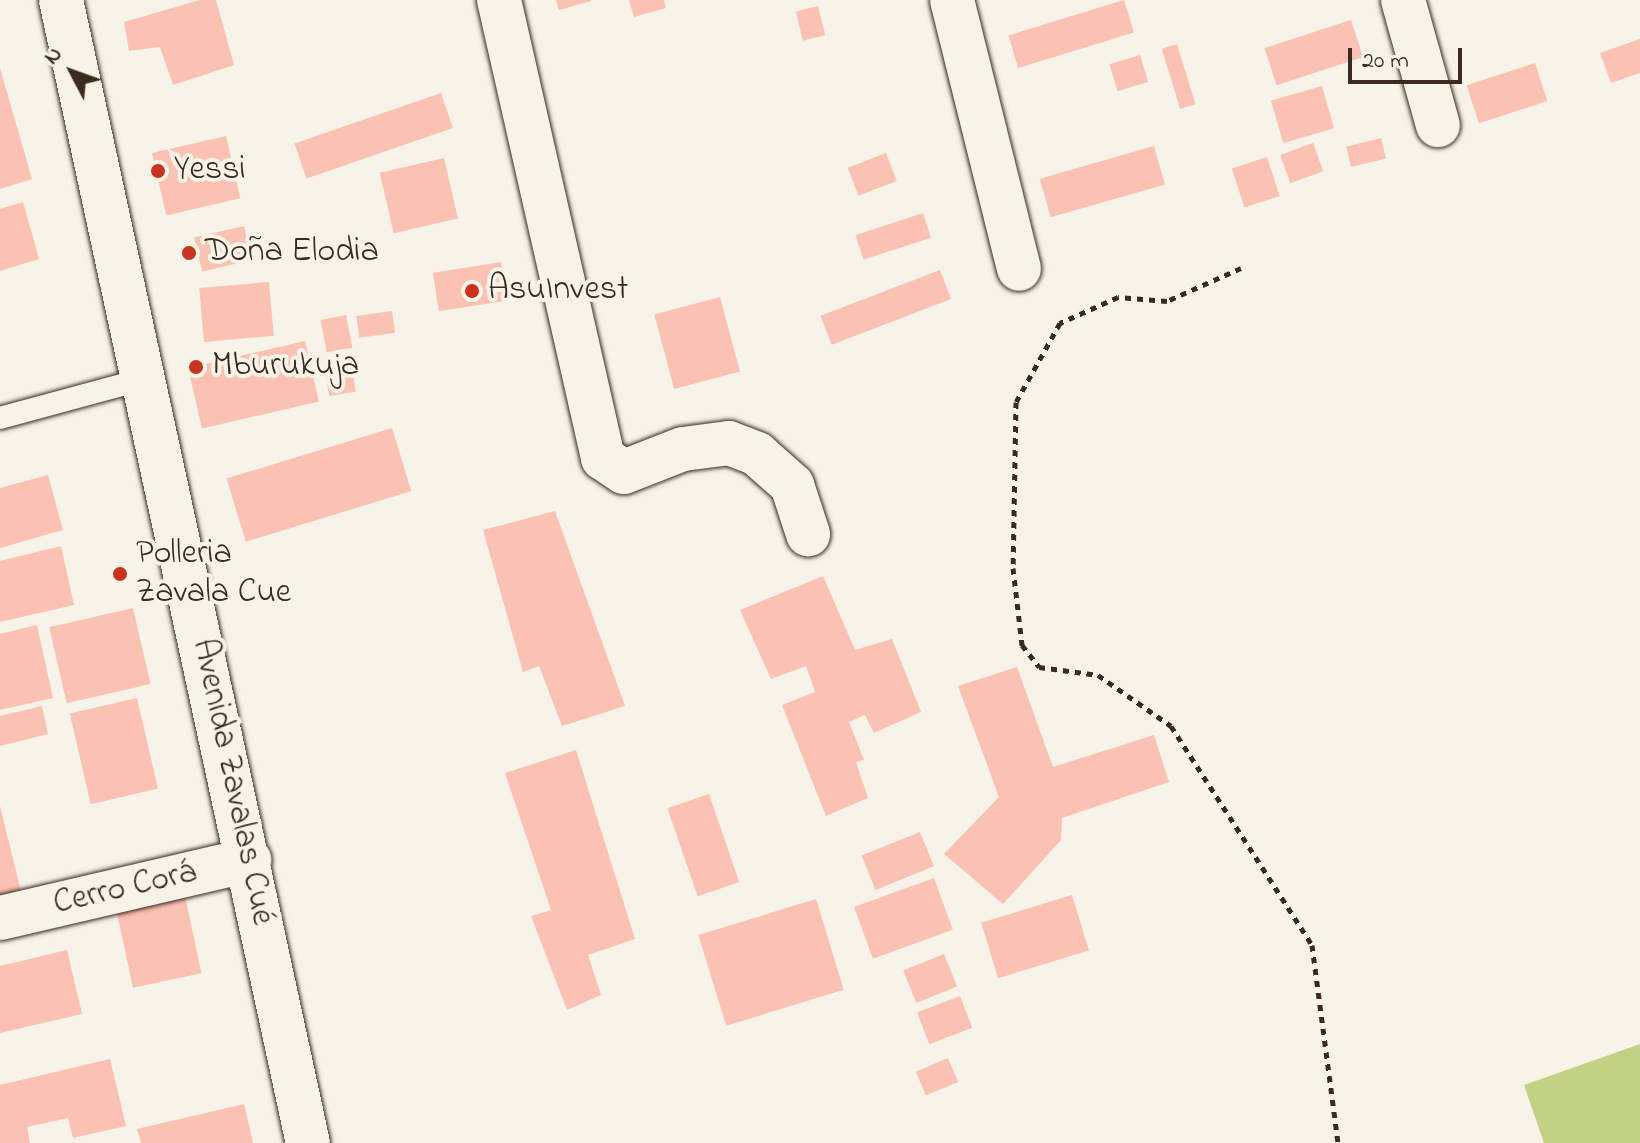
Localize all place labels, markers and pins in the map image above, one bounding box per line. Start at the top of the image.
place label: Yessi [174,151,246,191]
marker: Yessi [149,162,167,180]
place label: Doña Elodia [205,233,379,273]
marker: Doña Elodia [180,244,198,262]
place label: AsuInvest [488,271,628,311]
marker: AsuInvest [463,282,481,300]
place label: Mburukuja [212,347,359,387]
marker: Mburukuja [187,358,205,376]
place label: Polleria Zavala Cue [136,534,291,614]
marker: Polleria Zavala Cue [111,565,129,583]

